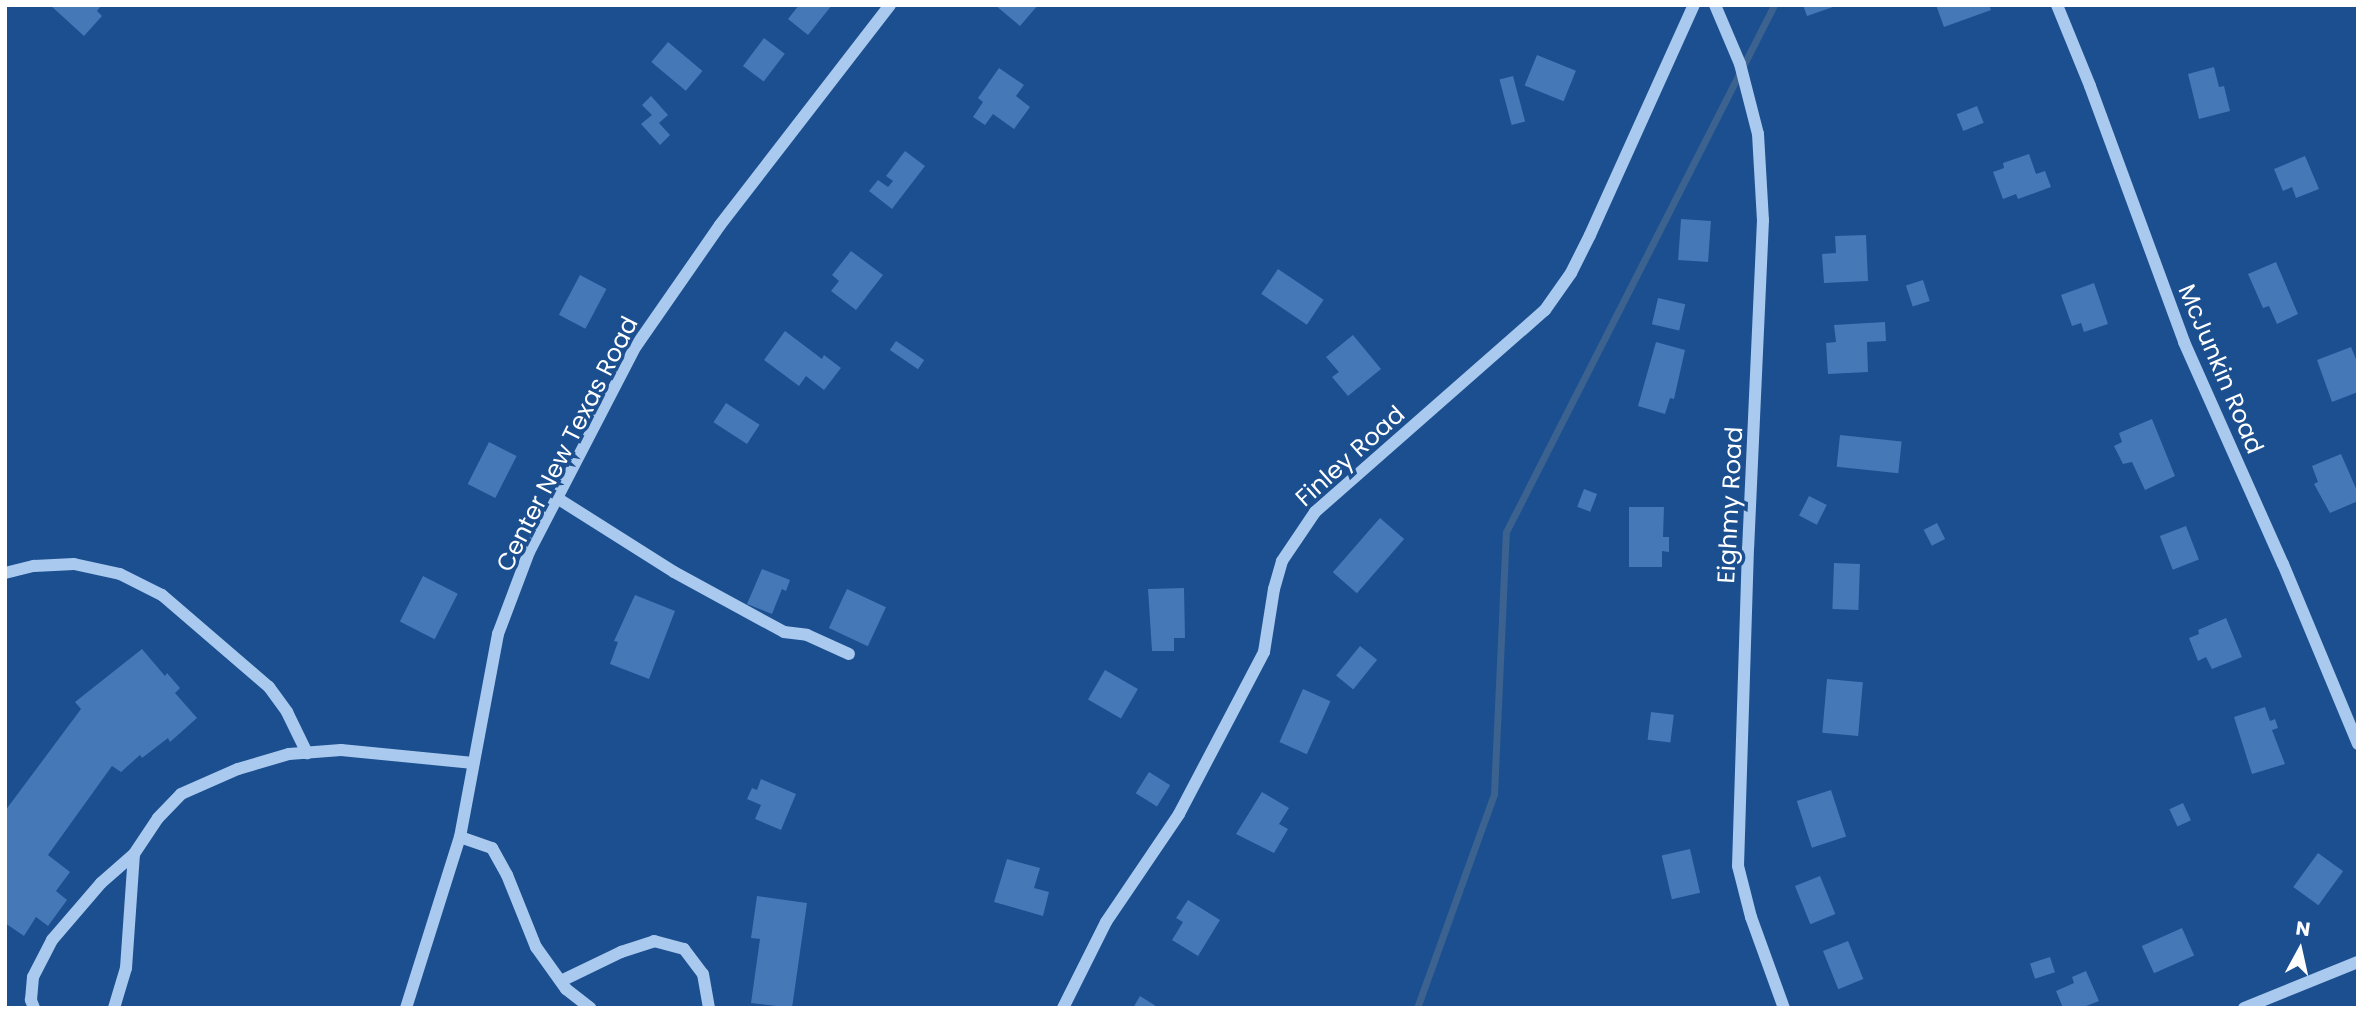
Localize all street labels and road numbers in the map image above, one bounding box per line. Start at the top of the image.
street label: McJunkin Road [2172,280,2270,458]
street label: Center New Texas Road [490,312,644,576]
street label: Finley Road [1290,400,1410,512]
street label: Eighmy Road [1712,426,1748,584]

